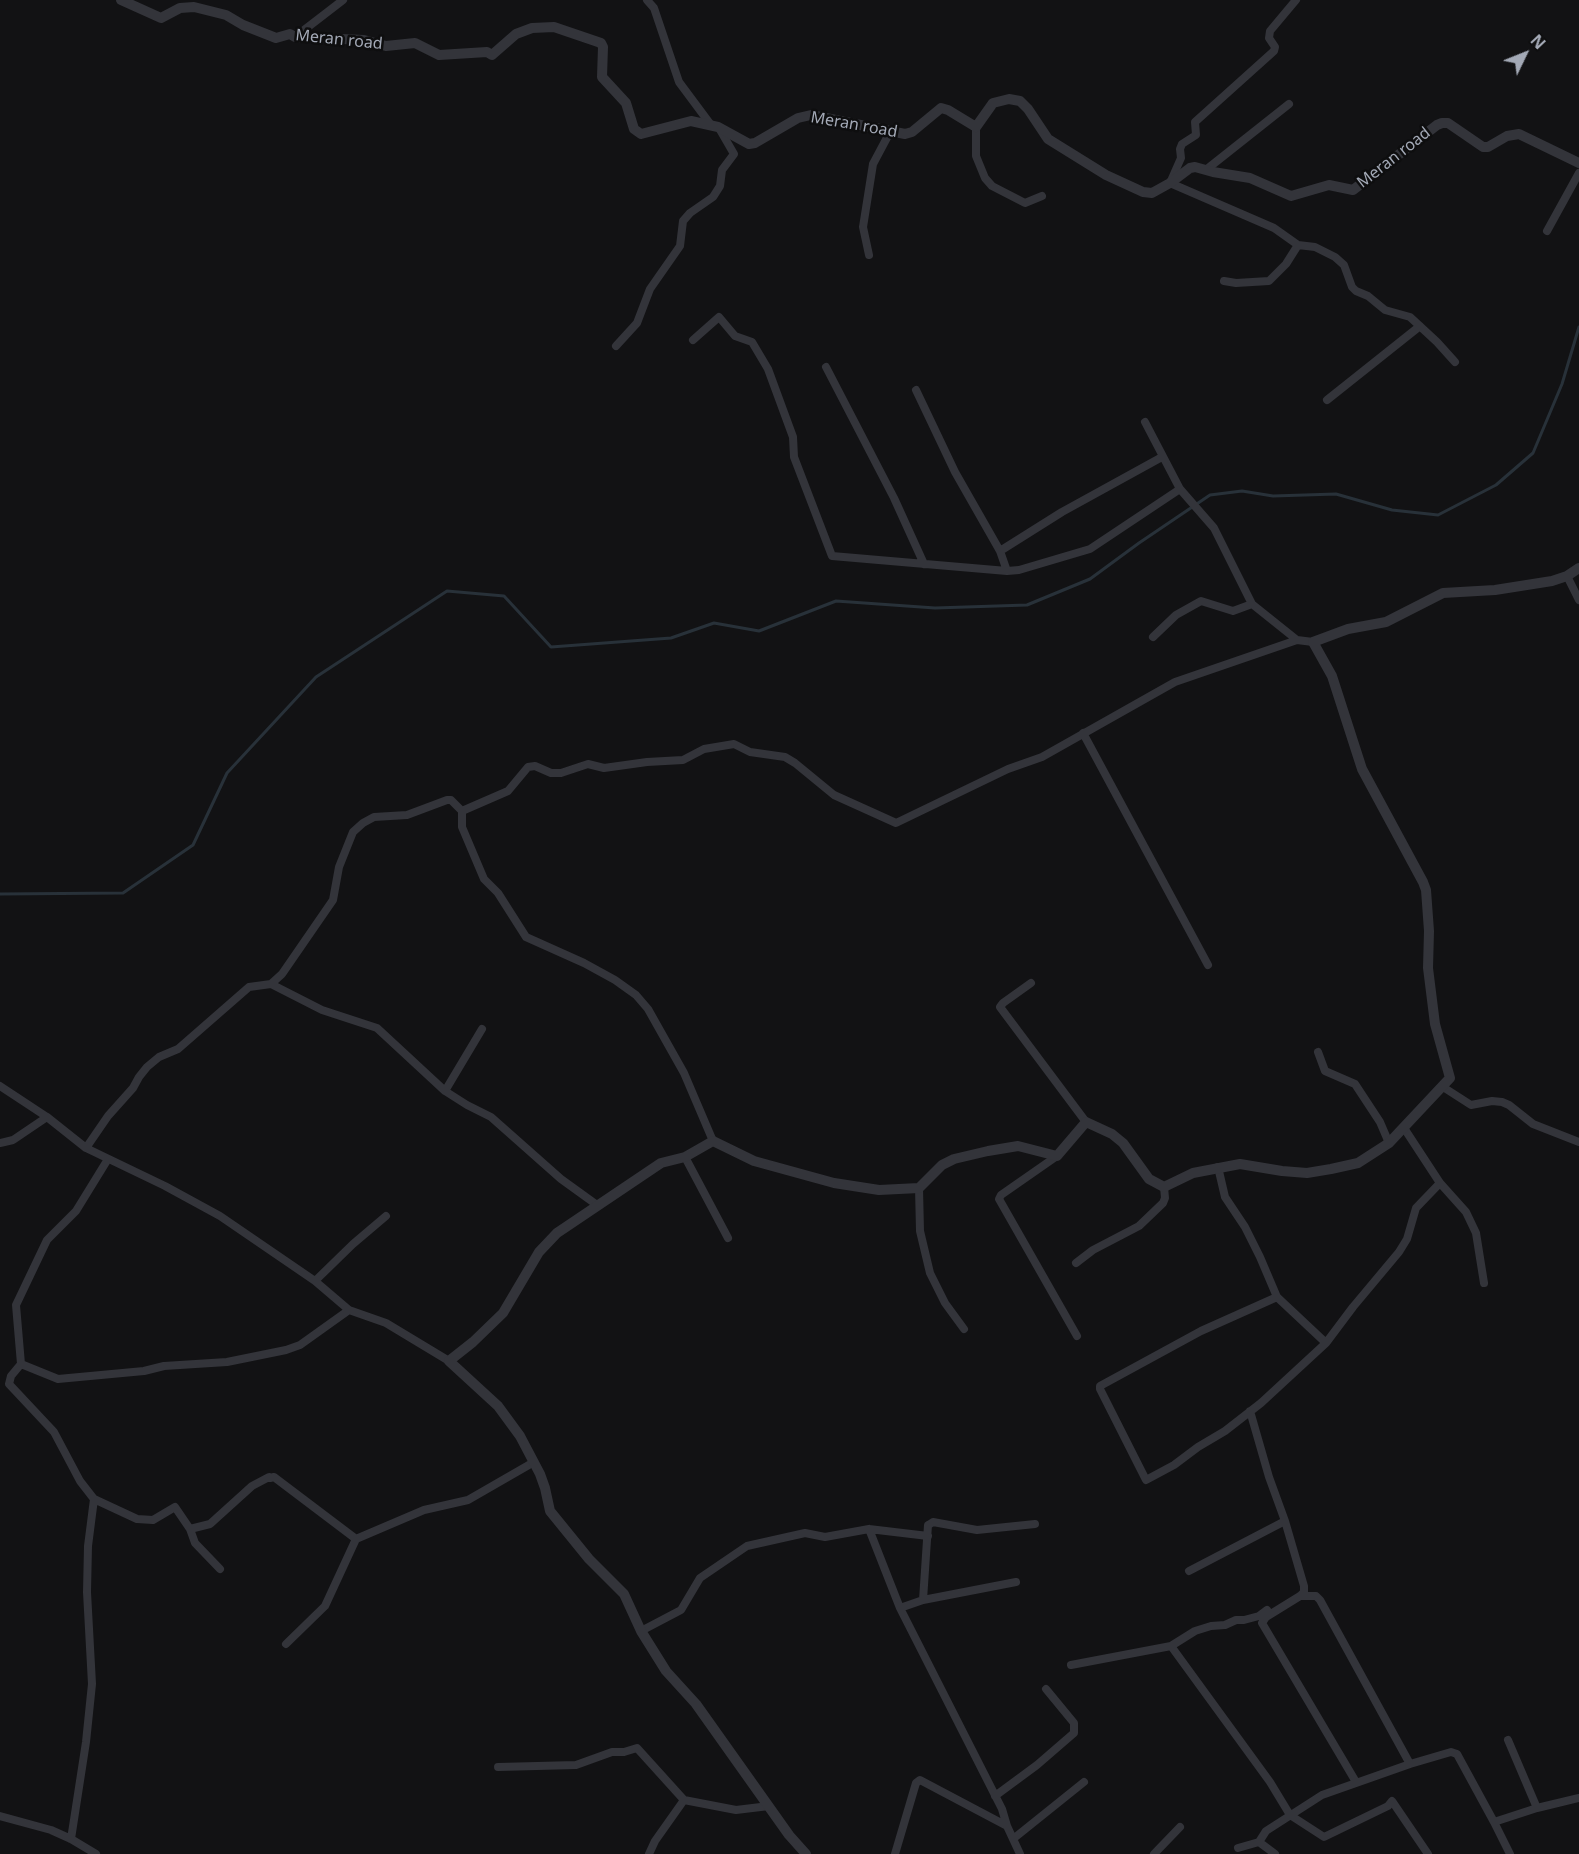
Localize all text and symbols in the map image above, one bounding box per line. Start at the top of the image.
north arrow [1495,24,1555,84]
street label: Meran road [294,26,384,54]
text: N [1526,29,1551,54]
street label: Meran road [809,108,899,142]
street label: Meran road [1354,123,1434,193]

